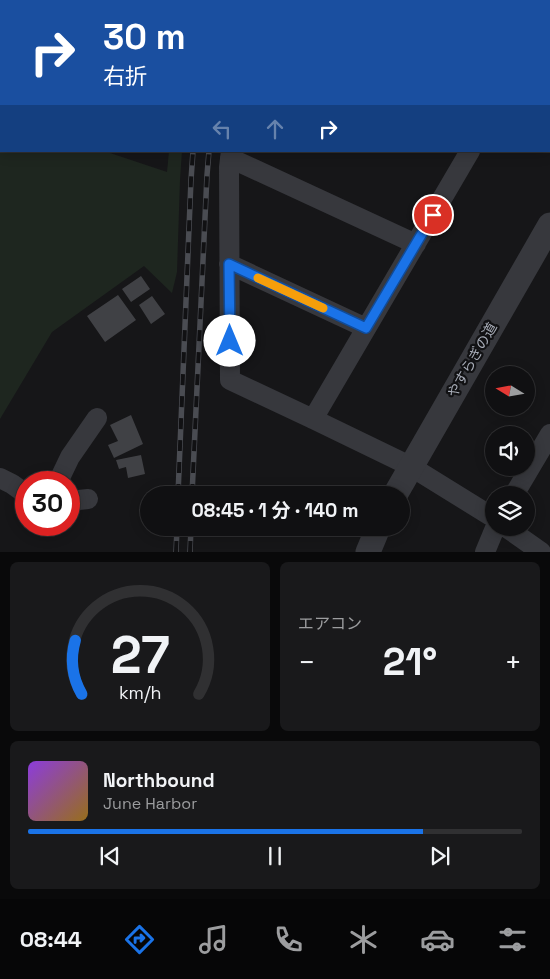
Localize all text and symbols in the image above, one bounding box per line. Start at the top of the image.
text: 30 m [103,15,186,59]
icon: right [20,20,85,85]
text: 右折 [103,62,147,90]
icon: left [208,115,236,143]
icon: ahead [261,115,289,143]
icon: right [314,115,342,143]
pin [412,194,454,236]
icon: arrive [419,201,447,229]
position arrow [203,314,255,366]
street label: やすらぎの道 [443,319,501,401]
north arrow [485,366,535,416]
map controls [485,366,535,536]
button: sound [485,426,535,476]
speed limit sign: 30 [15,471,80,536]
button: layers [485,486,535,536]
text: 08:45 · 1 分 · 140 m [192,498,358,523]
text: エアコン [298,613,362,634]
text: 27 [110,622,170,688]
text: 21° [383,638,437,686]
text: − [298,644,315,680]
text: + [505,644,522,680]
text: km/h [119,681,161,704]
text: Northbound [103,768,215,793]
text: June Harbor [103,793,197,814]
icon: previous [96,842,124,870]
icon: pause [261,842,289,870]
icon: next [426,842,454,870]
icon: directions [122,922,157,957]
icon: music [196,922,231,957]
icon: phone [271,922,306,957]
icon: climate [346,922,381,957]
icon: car [420,922,455,957]
icon: filters [495,922,530,957]
text: 08:44 [20,925,82,953]

